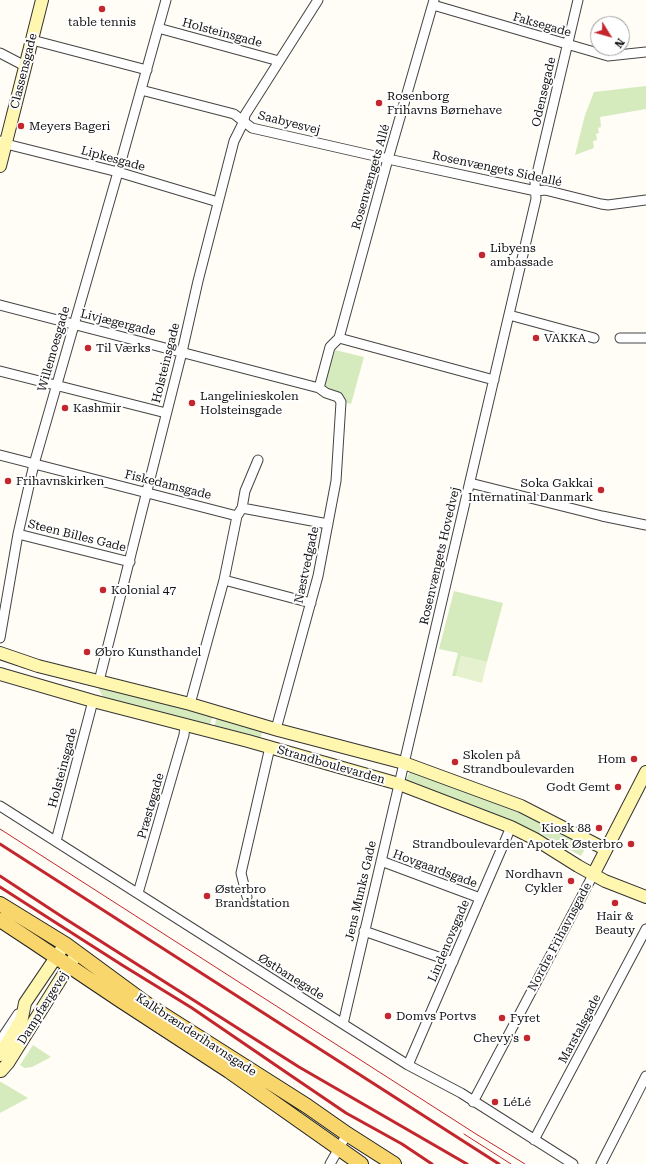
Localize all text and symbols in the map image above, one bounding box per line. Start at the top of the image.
marker: table tennis [97,4,107,14]
street label: Faksegade [511,10,573,40]
place label: table tennis [68,15,136,29]
street label: Holsteinsgade [180,15,264,51]
north arrow [590,16,630,56]
street label: Classensgade [8,32,40,110]
text: N [611,36,627,50]
street label: Odensegade [529,56,559,128]
place label: Rosenborg Frihavns Børnehave [387,89,502,117]
marker: Rosenborg Frihavns Børnehave [374,98,384,108]
street label: Saabyesvej [256,108,322,138]
place label: Meyers Bageri [29,119,110,133]
marker: Meyers Bageri [16,121,26,131]
street label: Rosenvængets Allé [349,123,393,231]
street label: Lipkesgade [79,144,147,174]
street label: Rosenvængets Sideallé [431,148,563,190]
place label: Libyens ambassade [490,241,553,269]
marker: Libyens ambassade [477,250,487,260]
street label: Willemoesgade [35,305,73,393]
street label: Livjægergade [79,307,157,339]
street label: Holsteinsgade [149,321,183,405]
place label: VAKKA [544,331,586,345]
marker: VAKKA [531,333,541,343]
place label: Til Værks [96,341,150,355]
marker: Til Værks [83,343,93,353]
place label: Langelinieskolen Holsteinsgade [200,389,299,417]
marker: Langelinieskolen Holsteinsgade [187,398,197,408]
place label: Kashmir [73,401,121,415]
marker: Kashmir [60,403,70,413]
street label: Fiskedamsgade [123,467,213,503]
place label: Frihavnskirken [16,474,104,488]
marker: Frihavnskirken [3,476,13,486]
place label: Soka Gakkai Internatinal Danmark [468,476,593,504]
marker: Soka Gakkai Internatinal Danmark [596,485,606,495]
street label: Rosenvængets Hovedvej [417,486,463,626]
street label: Steen Billes Gade [26,517,128,555]
street label: Næstvedgade [292,525,322,605]
place label: Kolonial 47 [111,583,176,597]
marker: Kolonial 47 [98,585,108,595]
place label: Øbro Kunsthandel [95,645,201,659]
marker: Øbro Kunsthandel [82,647,92,657]
street label: Holsteinsgade [45,726,81,810]
street label: Strandboulevarden [275,743,387,787]
place label: Skolen på Strandboulevarden [463,748,574,776]
place label: Hom [598,752,626,766]
marker: Hom [629,754,639,764]
marker: Skolen på Strandboulevarden [450,757,460,767]
street label: Præstøgade [135,771,167,841]
place label: Godt Gemt [546,780,610,794]
marker: Godt Gemt [613,782,623,792]
place label: Kiosk 88 [541,821,591,835]
marker: Kiosk 88 [594,823,604,833]
place label: Strandboulevarden Apotek Østerbro [412,837,623,851]
street label: Jens Munks Gade [342,839,380,943]
marker: Strandboulevarden Apotek Østerbro [626,839,636,849]
street label: Hovgaardsgade [391,847,479,891]
place label: Nordhavn Cykler [505,867,563,895]
marker: Nordhavn Cykler [566,876,576,886]
street label: Nordre Frihavnsgade [525,880,595,994]
place label: Østerbro Brandstation [215,882,290,910]
marker: Østerbro Brandstation [202,891,212,901]
street label: Lindenovsgade [425,898,473,984]
marker: Hair & Beauty [610,898,620,908]
place label: Hair & Beauty [595,909,635,937]
street label: Østbanegade [255,951,327,1003]
street label: Dampfærgevej [15,969,71,1047]
street label: Kalkbrænderihavnsgade [133,991,259,1079]
street label: Marstalsgade [556,992,604,1066]
place label: Domvs Portvs [396,1009,476,1023]
marker: Domvs Portvs [383,1011,393,1021]
place label: Fyret [510,1011,540,1025]
marker: Fyret [497,1013,507,1023]
place label: Chevy's [473,1031,519,1045]
marker: Chevy's [522,1033,532,1043]
place label: LéLé [503,1095,531,1109]
marker: LéLé [490,1097,500,1107]

